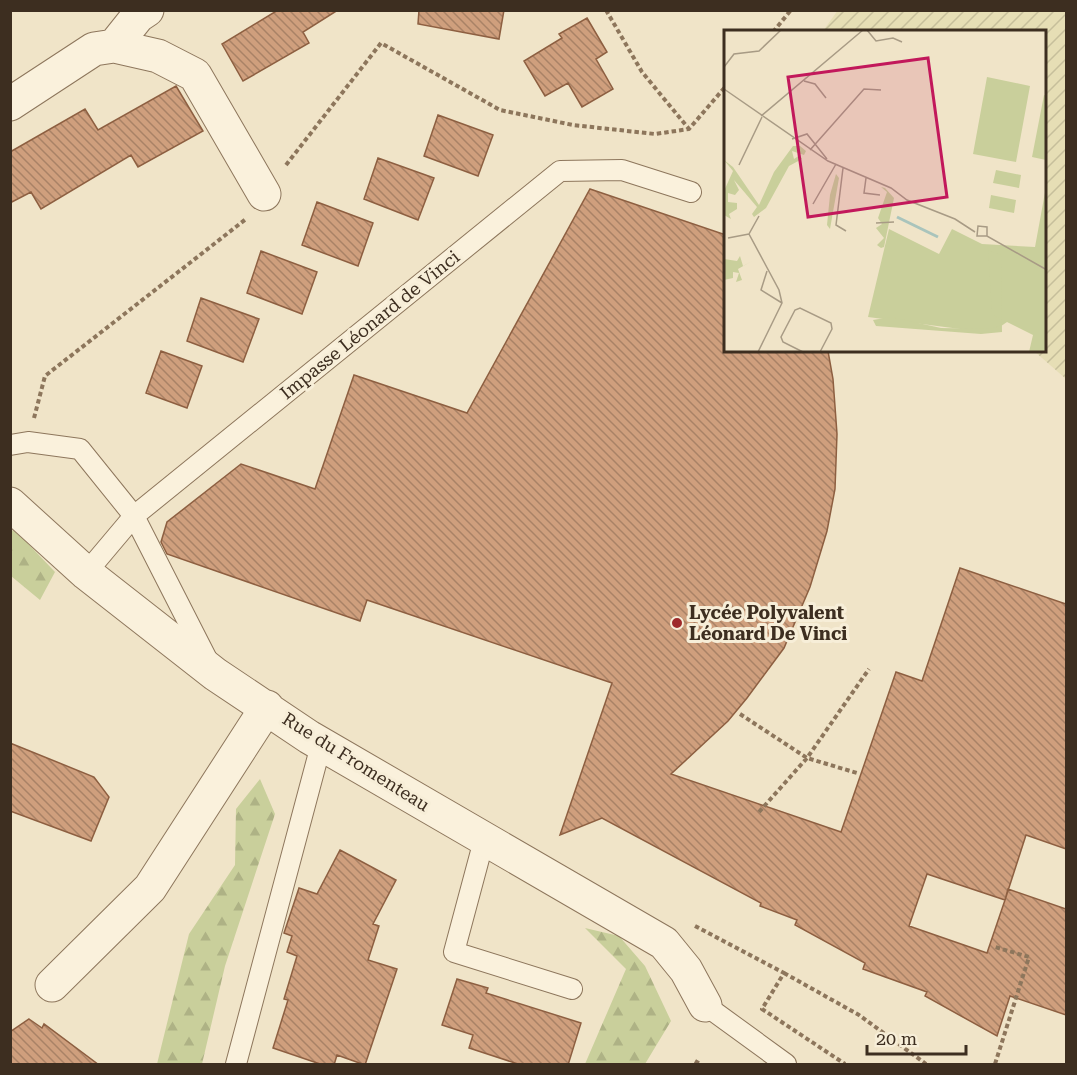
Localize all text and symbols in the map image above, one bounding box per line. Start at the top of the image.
inset map [724,30,1047,352]
street label: Impasse Léonard de Vinci [276,246,464,403]
place label: Lycée Polyvalent Léonard De Vinci [689,602,847,644]
marker: Lycée Polyvalent Léonard De Vinci [670,616,684,630]
street label: Rue du Fromenteau [279,708,434,815]
scale bar [867,1018,966,1056]
text: 20 m [876,1028,917,1049]

